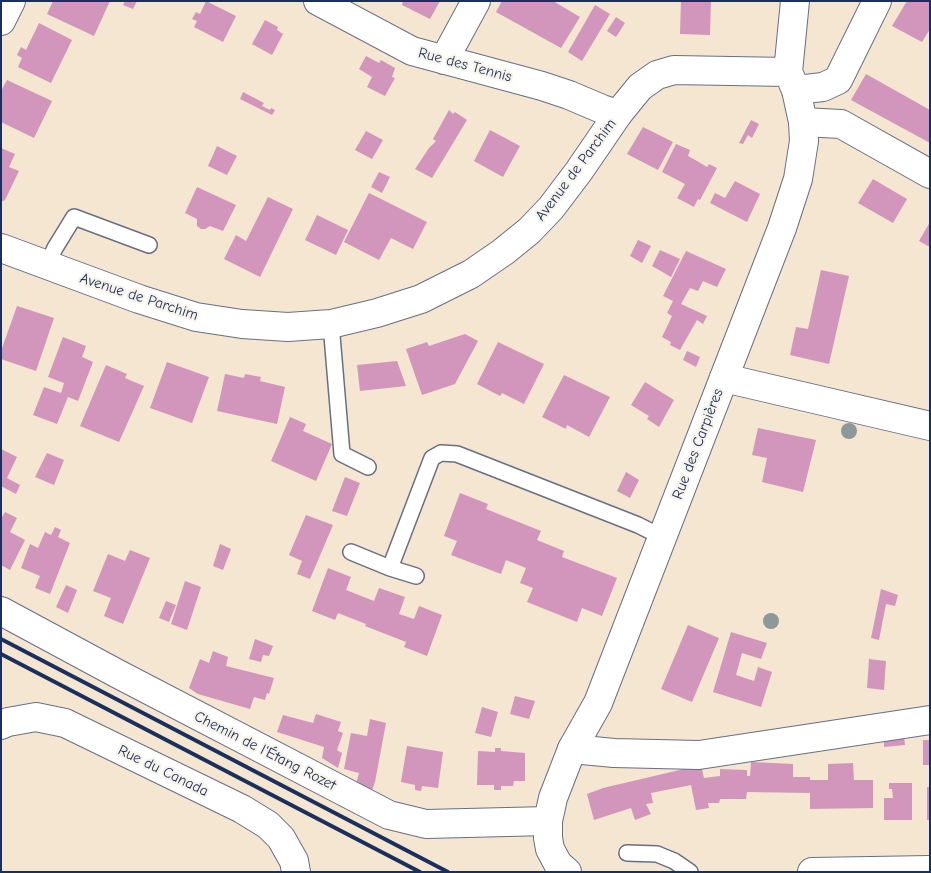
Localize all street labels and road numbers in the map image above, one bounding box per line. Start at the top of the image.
street label: Rue des Tennis [416,44,514,86]
street label: Avenue de Parchim [532,115,620,225]
street label: Avenue de Parchim [78,269,200,325]
street label: Rue des Carpières [669,386,727,502]
street label: Chemin de l'Étang Rozet [191,707,339,795]
street label: Rue du Canada [115,741,211,801]

